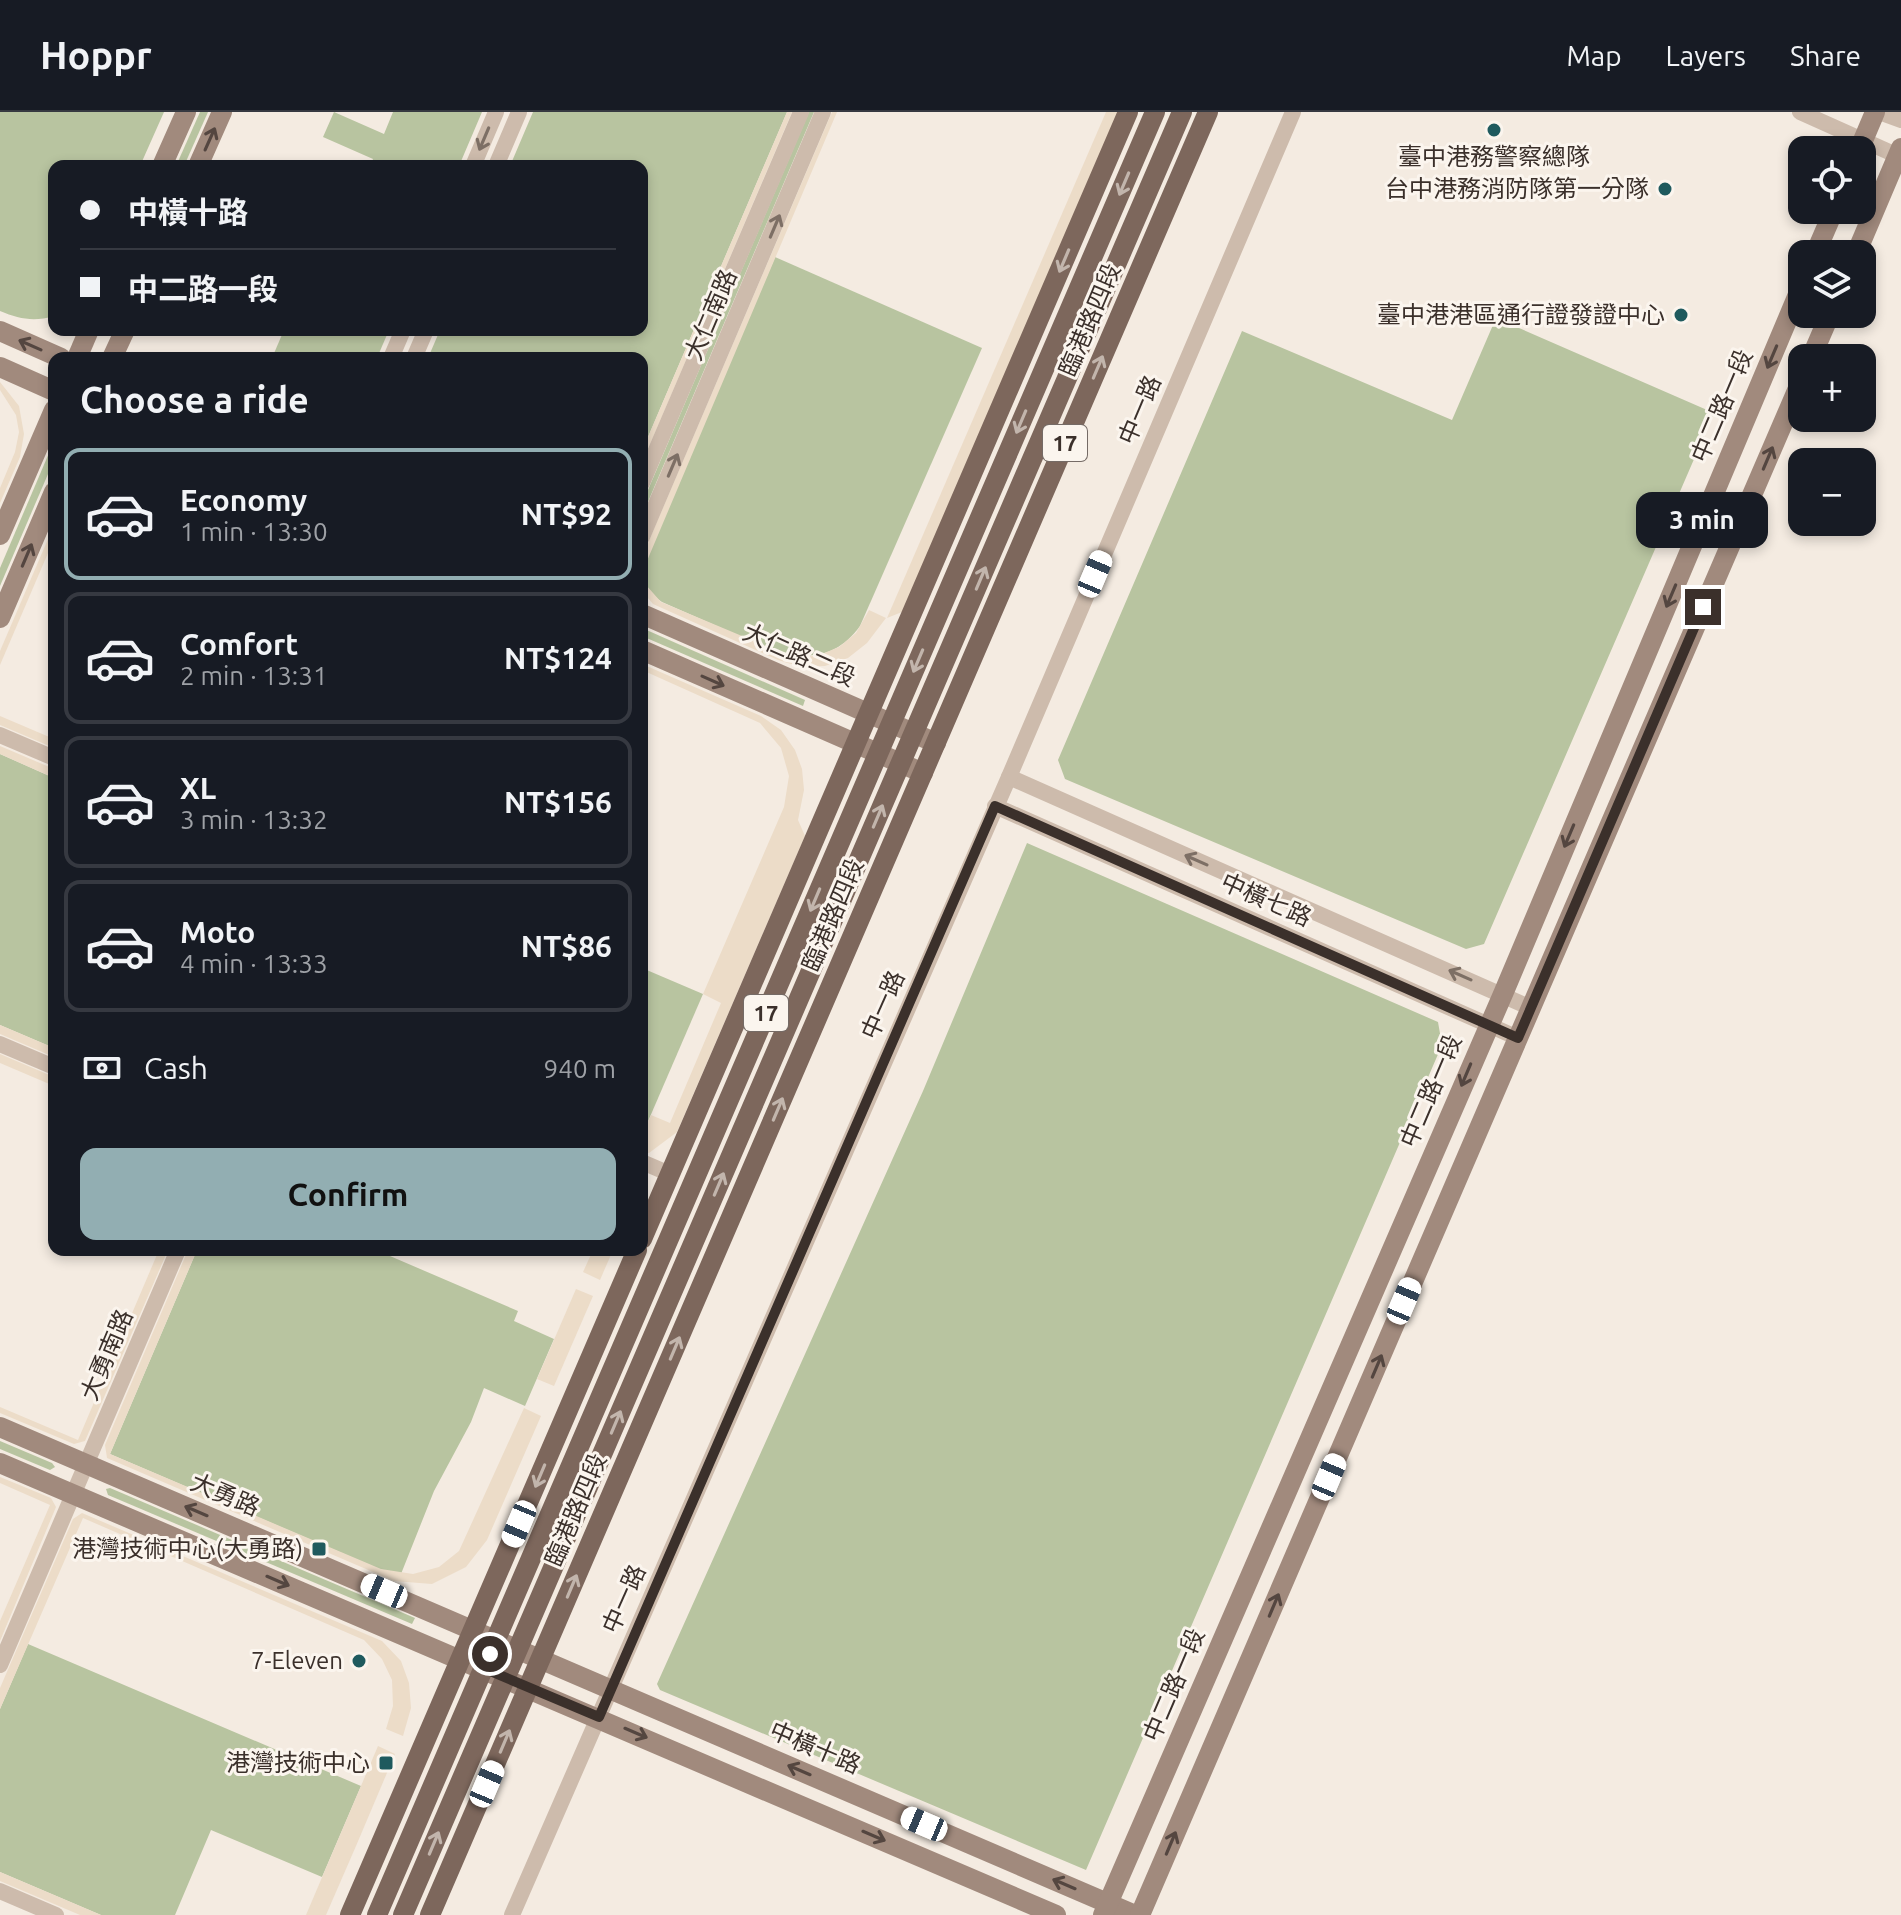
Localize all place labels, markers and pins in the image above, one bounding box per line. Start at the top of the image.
marker: 臺中港務警察總隊 [1485,121,1503,139]
place label: 臺中港務警察總隊 [1398,143,1590,170]
place label: 台中港務消防隊第一分隊 [1385,175,1649,202]
marker: 台中港務消防隊第一分隊 [1656,180,1674,198]
place label: 臺中港港區通行證發證中心 [1377,301,1665,328]
marker: 臺中港港區通行證發證中心 [1672,306,1690,324]
place label: 港灣技術中心(大勇路) [72,1535,303,1562]
marker: 港灣技術中心(大勇路) [310,1540,328,1558]
place label: 7-Eleven [251,1647,343,1674]
marker: 7-Eleven [350,1652,368,1670]
place label: 港灣技術中心 [226,1749,370,1776]
marker: 港灣技術中心 [377,1754,395,1772]

